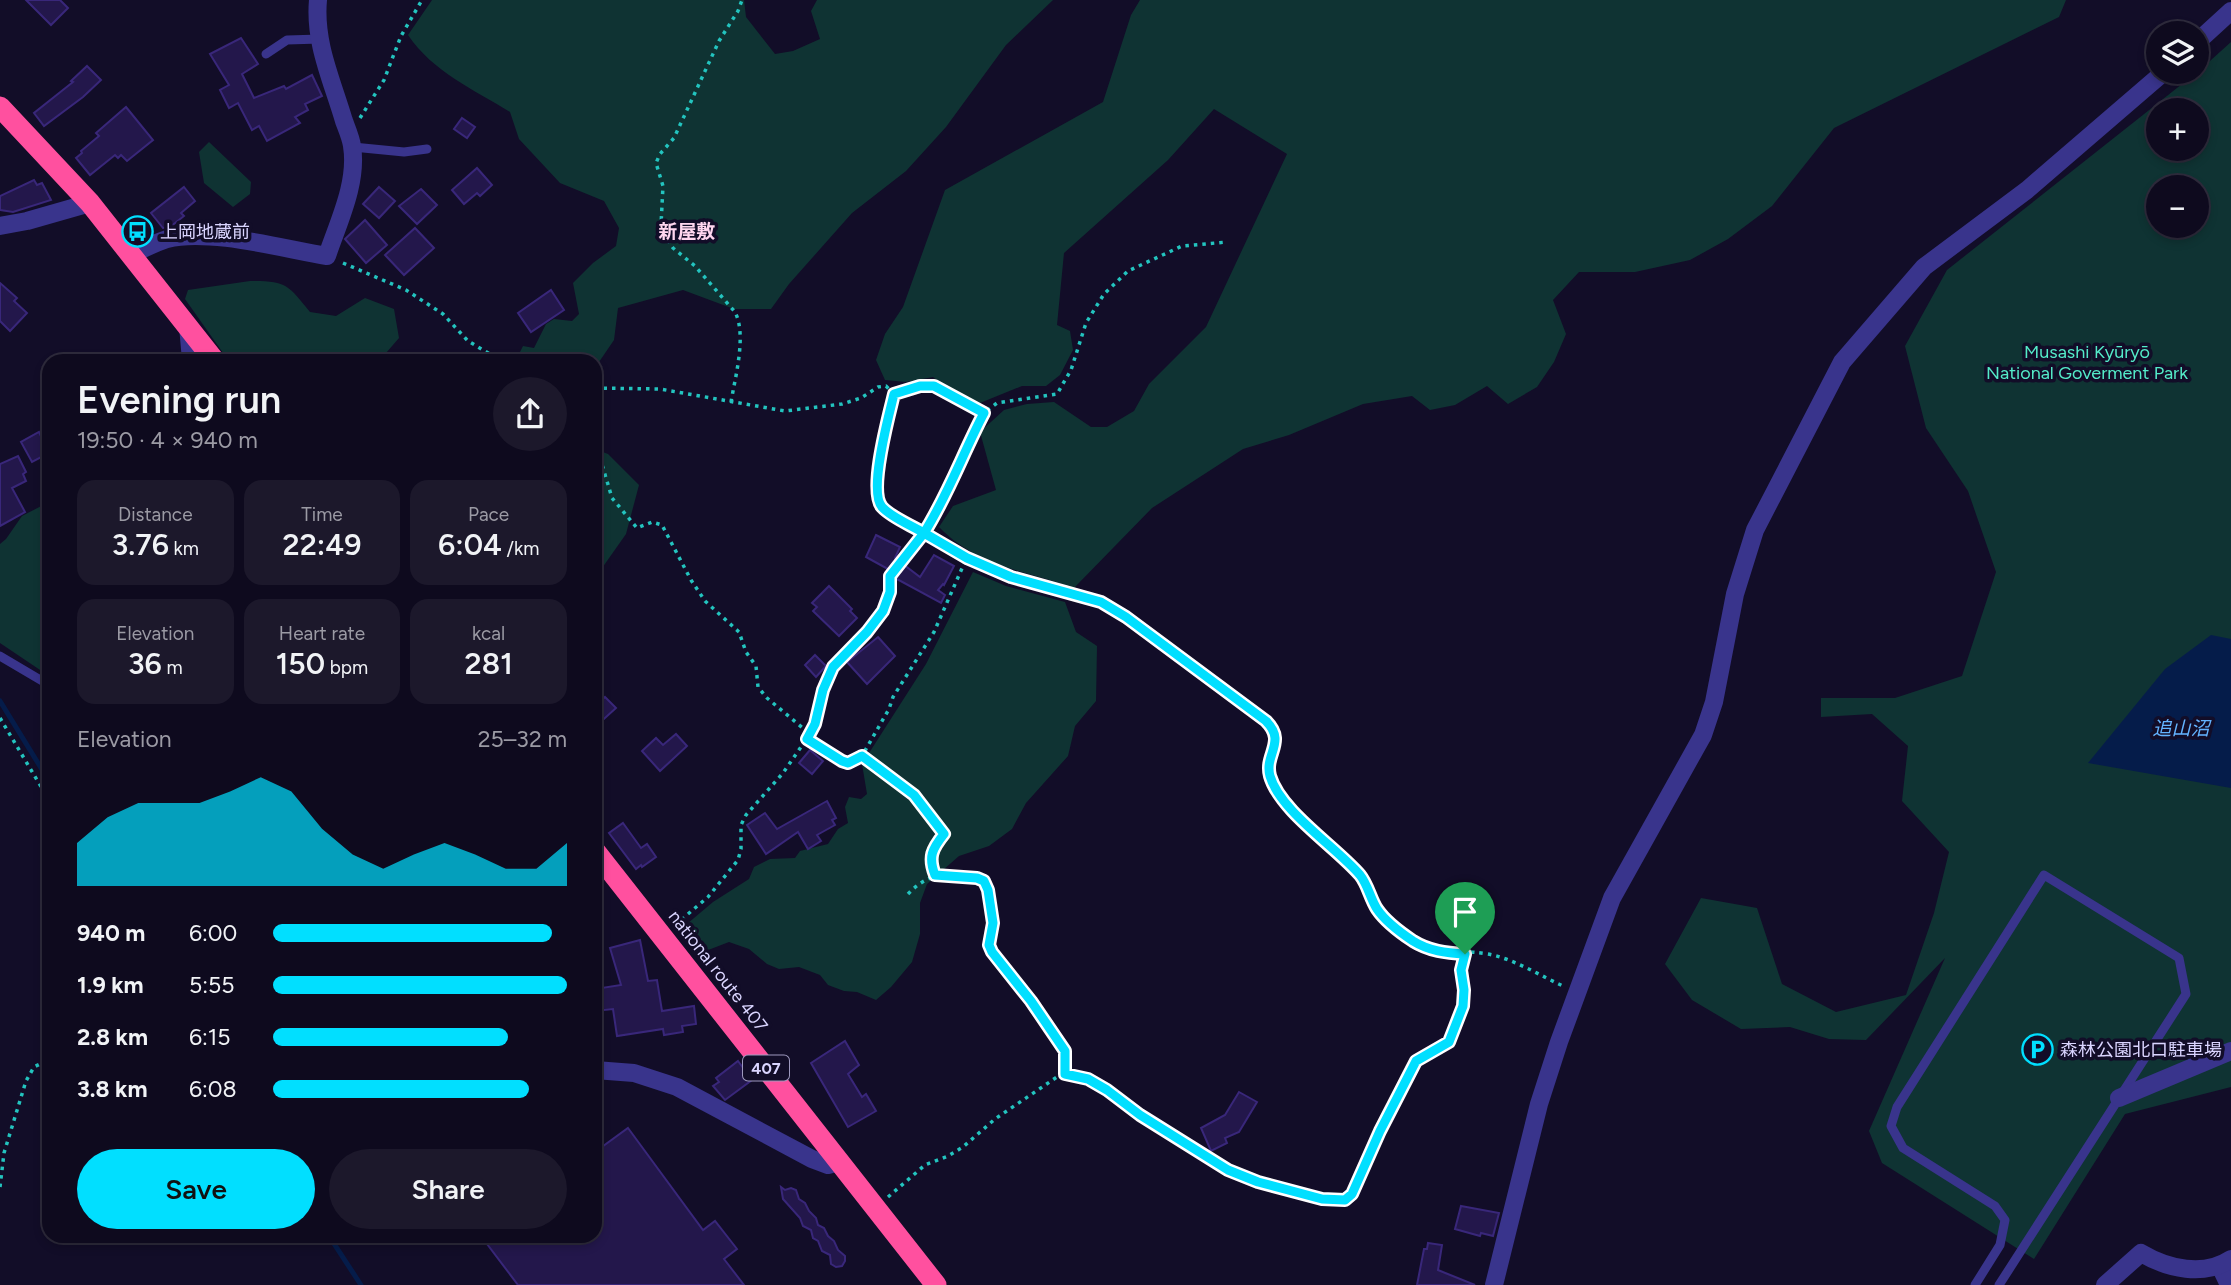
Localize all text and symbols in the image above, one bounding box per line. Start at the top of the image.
map controls [2146,21,2209,238]
button: layers [2146,21,2209,84]
button: + [2146,98,2209,161]
button: − [2146,175,2209,238]
bus stop icon: 上岡地蔵前 [120,215,154,249]
district label: 新屋敷 [658,220,716,243]
place label: 上岡地蔵前 [160,221,250,243]
park label: Musashi Kyūryō National Goverment Park [1986,341,2188,384]
text: Evening run [77,377,281,423]
button: share [493,377,567,451]
text: 19:50 · 4 × 940 m [77,426,258,454]
text: Distance [118,503,193,526]
text: Time [301,503,343,526]
text: Pace [468,503,509,526]
text: 3.76 [112,526,169,563]
text: 22:49 [283,526,361,563]
text: 6:04 [438,526,502,563]
text: km [169,537,199,560]
text: /km [502,537,539,560]
text: Elevation [116,622,194,645]
text: Heart rate [279,622,365,645]
text: kcal [472,622,505,645]
text: 36 [128,645,162,682]
text: 150 [276,645,325,682]
text: 281 [465,645,513,682]
text: m [162,656,183,679]
text: bpm [325,656,368,679]
water label: 追山沼 [2152,717,2212,740]
text: Elevation [77,725,172,753]
text: 25–32 m [478,725,567,753]
pin [1435,882,1495,954]
icon: arrive [1446,893,1484,931]
street label: national route 407 [664,906,773,1036]
text: 940 m [77,919,145,947]
text: 6:00 [189,919,237,947]
text: 1.9 km [77,971,144,999]
text: 5:55 [189,971,235,999]
text: 2.8 km [77,1023,148,1051]
text: 6:15 [189,1023,231,1051]
parking icon: 森林公園北口駐車場 [2020,1033,2054,1067]
place label: 森林公園北口駐車場 [2060,1039,2222,1061]
road number: 407 [743,1056,789,1080]
text: 3.8 km [77,1075,147,1103]
text: 6:08 [189,1075,237,1103]
button: Save [77,1149,315,1229]
button: Share [329,1149,567,1229]

